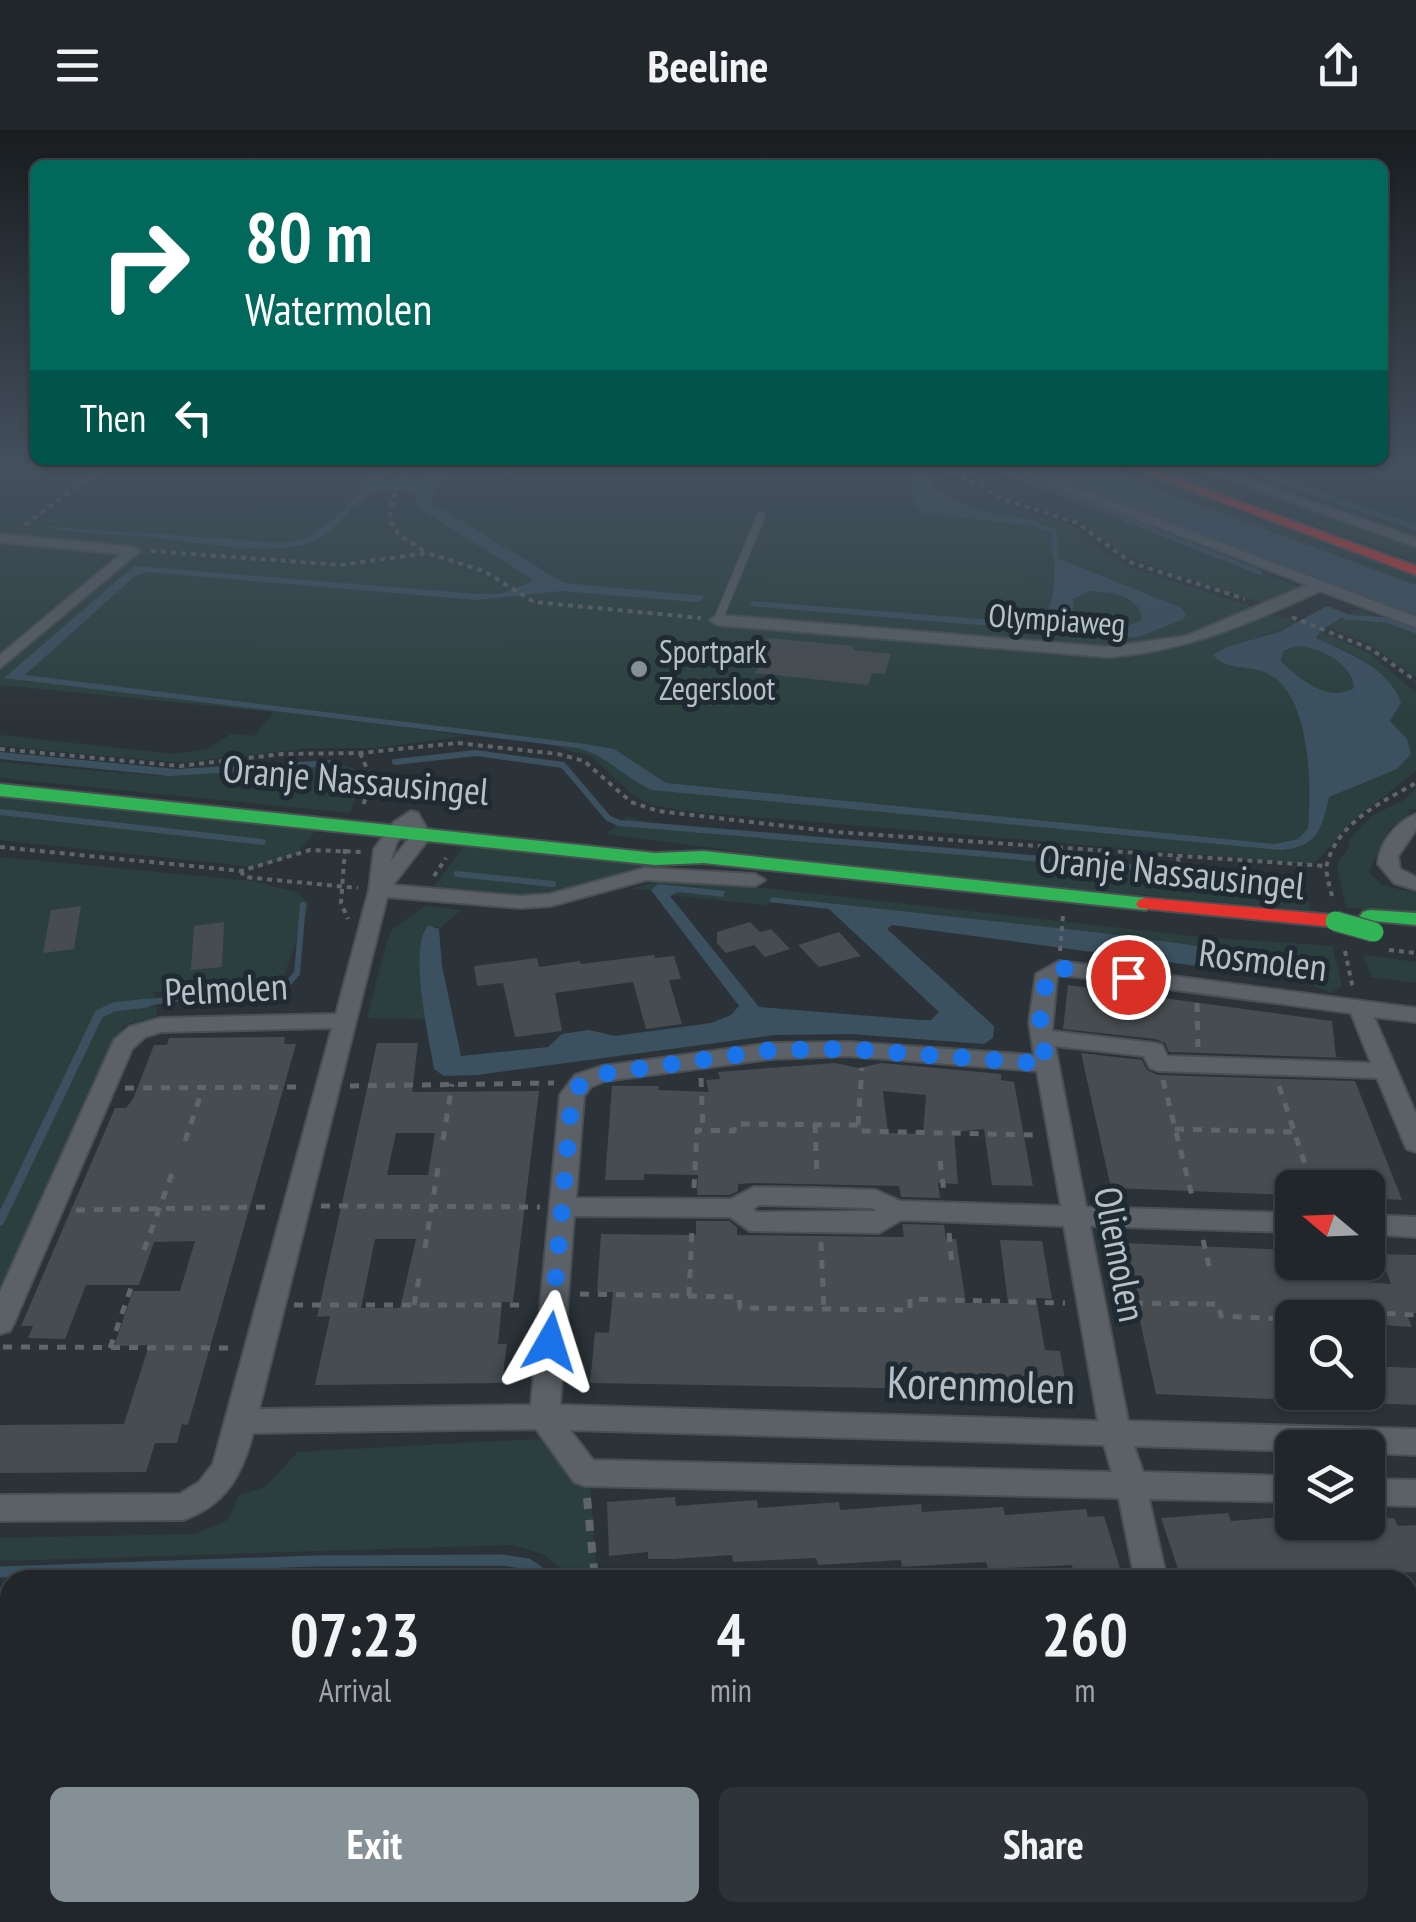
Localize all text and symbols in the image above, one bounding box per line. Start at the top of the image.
text: Beeline [647,36,769,94]
icon: menu [50,38,105,93]
icon: share [1311,38,1366,93]
text: 80 m [245,191,373,281]
icon: right [80,200,210,330]
text: Watermolen [245,279,432,337]
icon: left [166,390,221,445]
text: Then [80,393,146,442]
street label: Olympiaweg [987,593,1127,645]
place label: Sportpark Zegersloot [659,630,775,709]
marker: Sportpark Zegersloot [628,658,650,680]
street label: Oranje Nassausingel [221,743,491,815]
street label: Oranje Nassausingel [1037,833,1307,909]
street label: Rosmolen [1196,927,1330,991]
pin [1086,935,1171,1020]
icon: arrive [1101,950,1156,1005]
street label: Pelmolen [163,960,289,1016]
north arrow [1275,1170,1385,1280]
map controls [1275,1170,1385,1540]
street label: Oliemolen [1084,1183,1158,1325]
position arrow [498,1290,602,1394]
button: search [1275,1300,1385,1410]
street label: Korenmolen [886,1352,1076,1416]
button: layers [1275,1430,1385,1540]
text: 07:23 [290,1595,420,1673]
text: 4 [717,1595,745,1673]
text: 260 [1042,1595,1128,1673]
text: Arrival [319,1669,391,1711]
text: min [710,1669,752,1711]
text: m [1074,1669,1095,1711]
button: Exit [50,1787,699,1902]
button: Share [719,1787,1368,1902]

